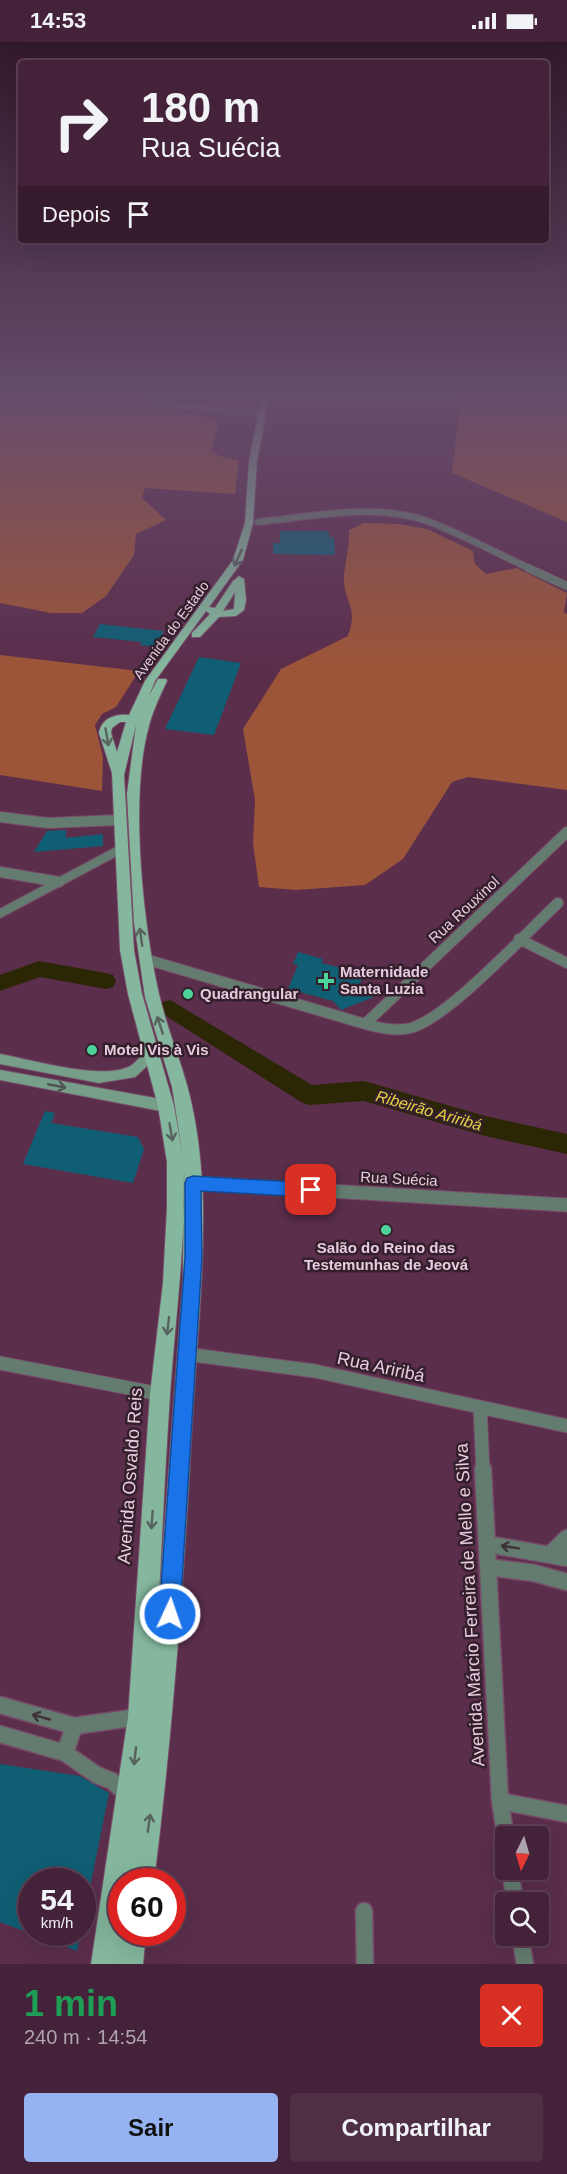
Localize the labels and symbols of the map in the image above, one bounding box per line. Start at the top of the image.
one-way arrow [232,548,243,566]
street label: Avenida do Estado [130,578,212,682]
one-way arrow [102,727,113,746]
street label: Rua Rouxinol [425,873,502,947]
one-way arrow [136,927,147,947]
place label: Maternidade Santa Luzia [340,963,428,997]
marker: Maternidade Santa Luzia [317,972,335,990]
place label: Quadrangular [200,985,299,1002]
marker: Quadrangular [181,987,195,1001]
one-way arrow [154,1016,165,1035]
place label: Motel Vis à Vis [104,1041,209,1058]
marker: Motel Vis à Vis [85,1043,99,1057]
one-way arrow [47,1081,67,1092]
water label: Ribeirão Ariribá [374,1087,484,1134]
one-way arrow [165,1121,176,1141]
pin [285,1164,336,1215]
street label: Rua Suécia [360,1168,439,1189]
marker: Salão do Reino das Testemunhas de Jeová [379,1223,393,1237]
place label: Salão do Reino das Testemunhas de Jeová [304,1239,469,1273]
one-way arrow [162,1315,173,1335]
street label: Rua Ariribá [335,1348,428,1386]
street label: Avenida Osvaldo Reis [114,1387,146,1565]
street label: Avenida Márcio Ferreira de Mello e Silva [451,1442,488,1767]
one-way arrow [147,1510,158,1530]
one-way arrow [501,1542,521,1553]
position arrow [138,1582,202,1646]
one-way arrow [32,1711,51,1722]
one-way arrow [129,1746,140,1766]
one-way arrow [143,1814,154,1833]
north arrow [495,1826,549,1880]
speed limit sign: 60 [108,1868,186,1946]

